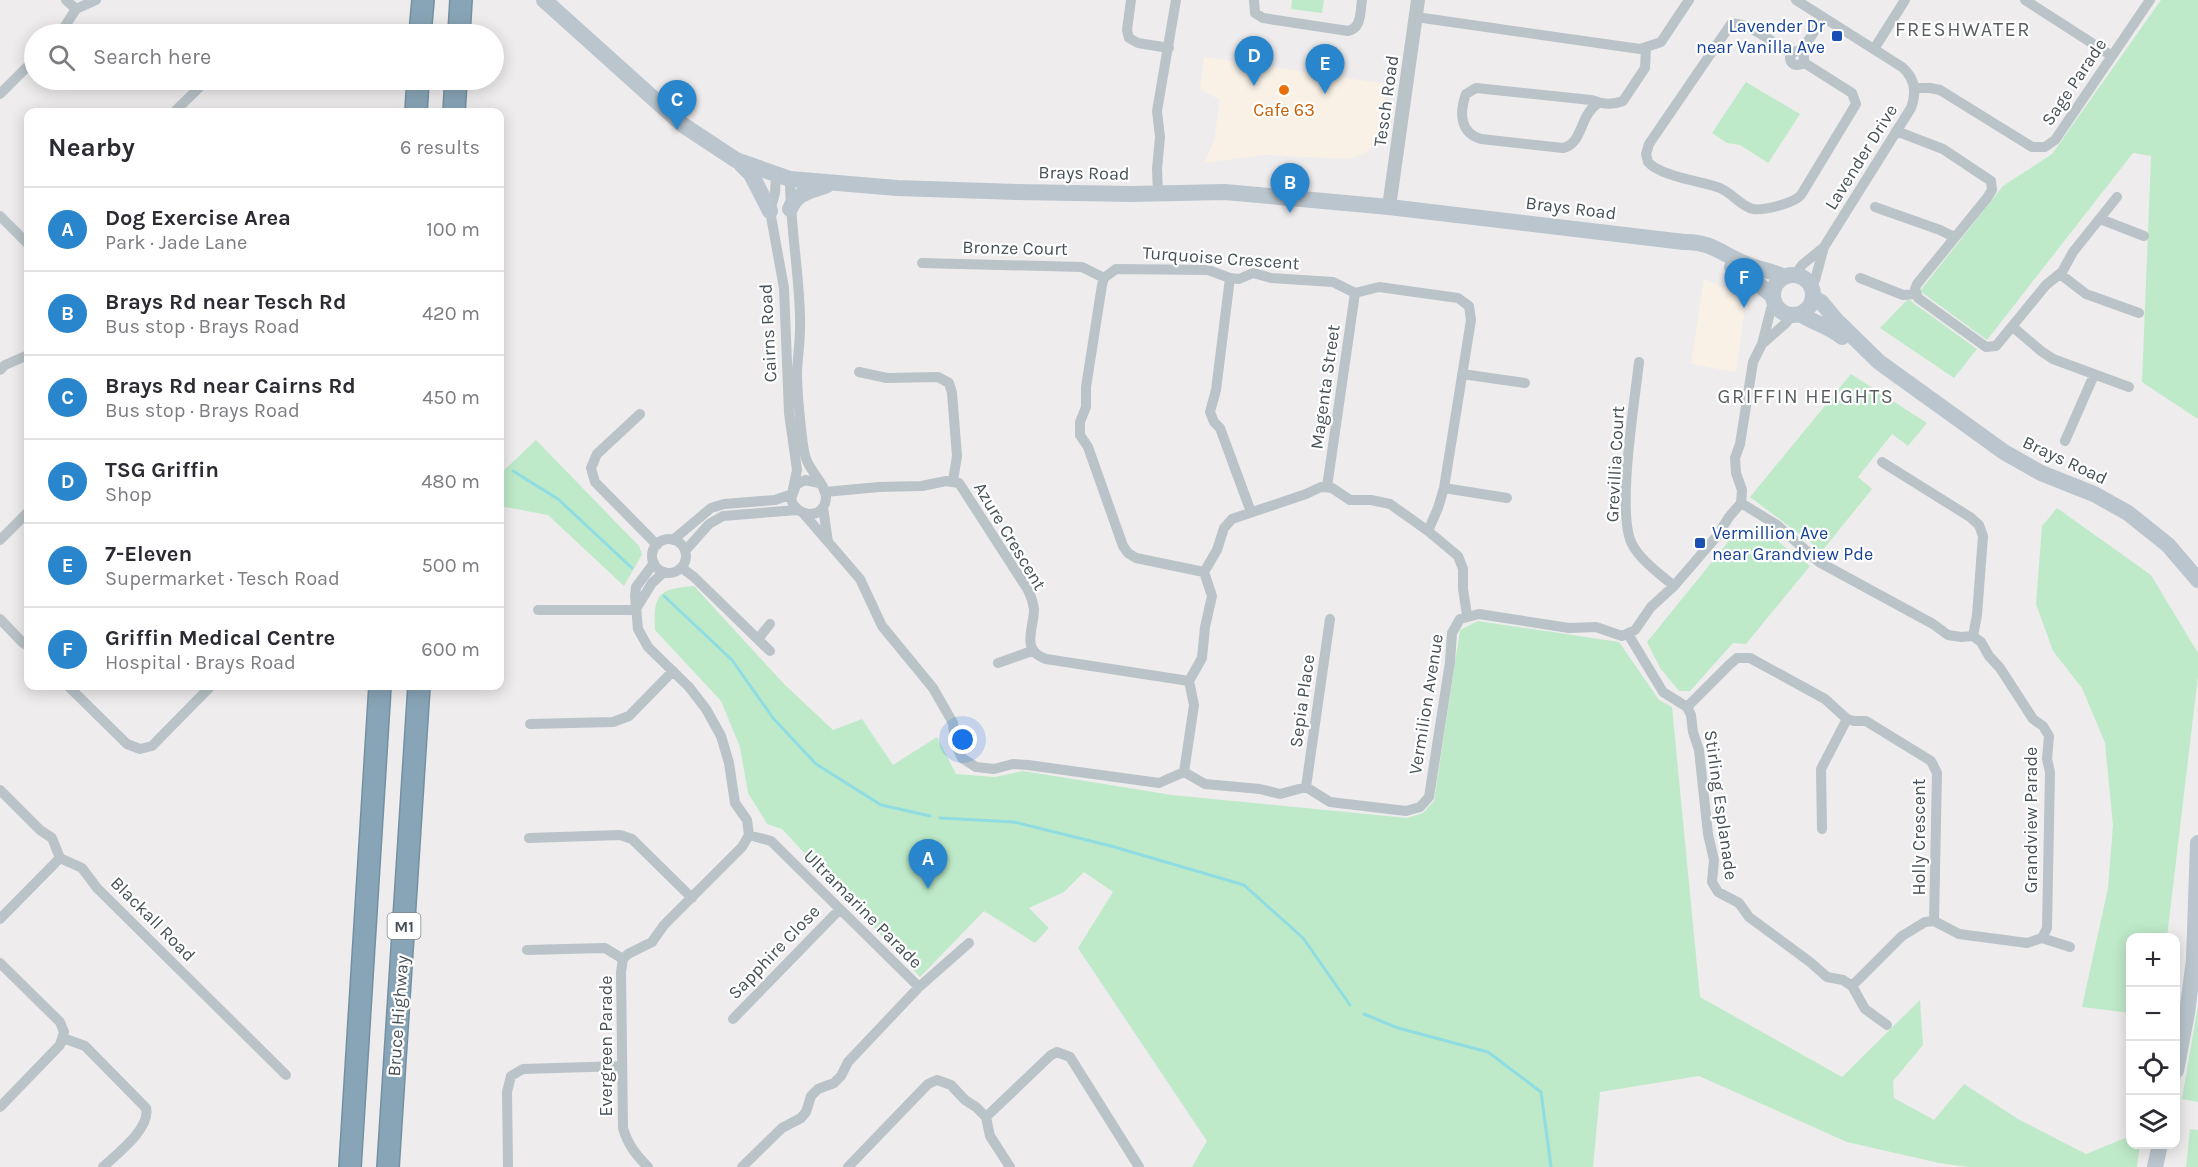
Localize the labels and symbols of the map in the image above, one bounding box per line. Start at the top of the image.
place label: Lavender Dr near Vanilla Ave [1696,15,1825,58]
district label: FRESHWATER [1895,18,2031,41]
marker: Lavender Dr near Vanilla Ave [1830,29,1844,43]
street label: Sage Parade [2037,34,2111,130]
pin: D [1234,36,1274,86]
pin: E [1306,44,1344,94]
street label: Tesch Road [1369,54,1403,148]
pin: C [658,80,696,130]
marker: Cafe 63 [1277,83,1291,97]
place label: Cafe 63 [1253,99,1315,121]
street label: Lavender Drive [1820,100,1902,214]
street label: Brays Road [1038,161,1130,185]
pin: B [1270,164,1310,213]
street label: Brays Road [1524,192,1618,224]
street label: Bronze Court [962,236,1068,260]
street label: Turquoise Crescent [1142,242,1300,274]
pin: F [1724,258,1764,308]
street label: Cairns Road [754,283,782,383]
street label: Magenta Street [1305,323,1345,451]
district label: GRIFFIN HEIGHTS [1718,385,1894,408]
street label: Grevillia Court [1601,405,1629,523]
street label: Brays Road [2019,431,2111,489]
street label: Azure Crescent [969,478,1051,594]
place label: Vermillion Ave near Grandview Pde [1712,522,1873,565]
marker: Vermillion Ave near Grandview Pde [1693,536,1707,550]
street label: Vermilion Avenue [1404,632,1448,776]
street label: Sepia Place [1285,653,1319,749]
your location [948,725,977,754]
street label: Stirling Esplanade [1700,729,1742,881]
street label: Grandview Parade [2020,747,2042,893]
street label: Holly Crescent [1908,778,1930,896]
pin: A [908,840,948,889]
street label: Ultramarine Parade [799,845,927,973]
street label: Blackall Road [106,872,200,966]
street label: Sapphire Close [723,900,825,1004]
road number: M1 [388,913,420,939]
street label: Bruce Highway [383,954,413,1077]
street label: Evergreen Parade [595,975,617,1117]

